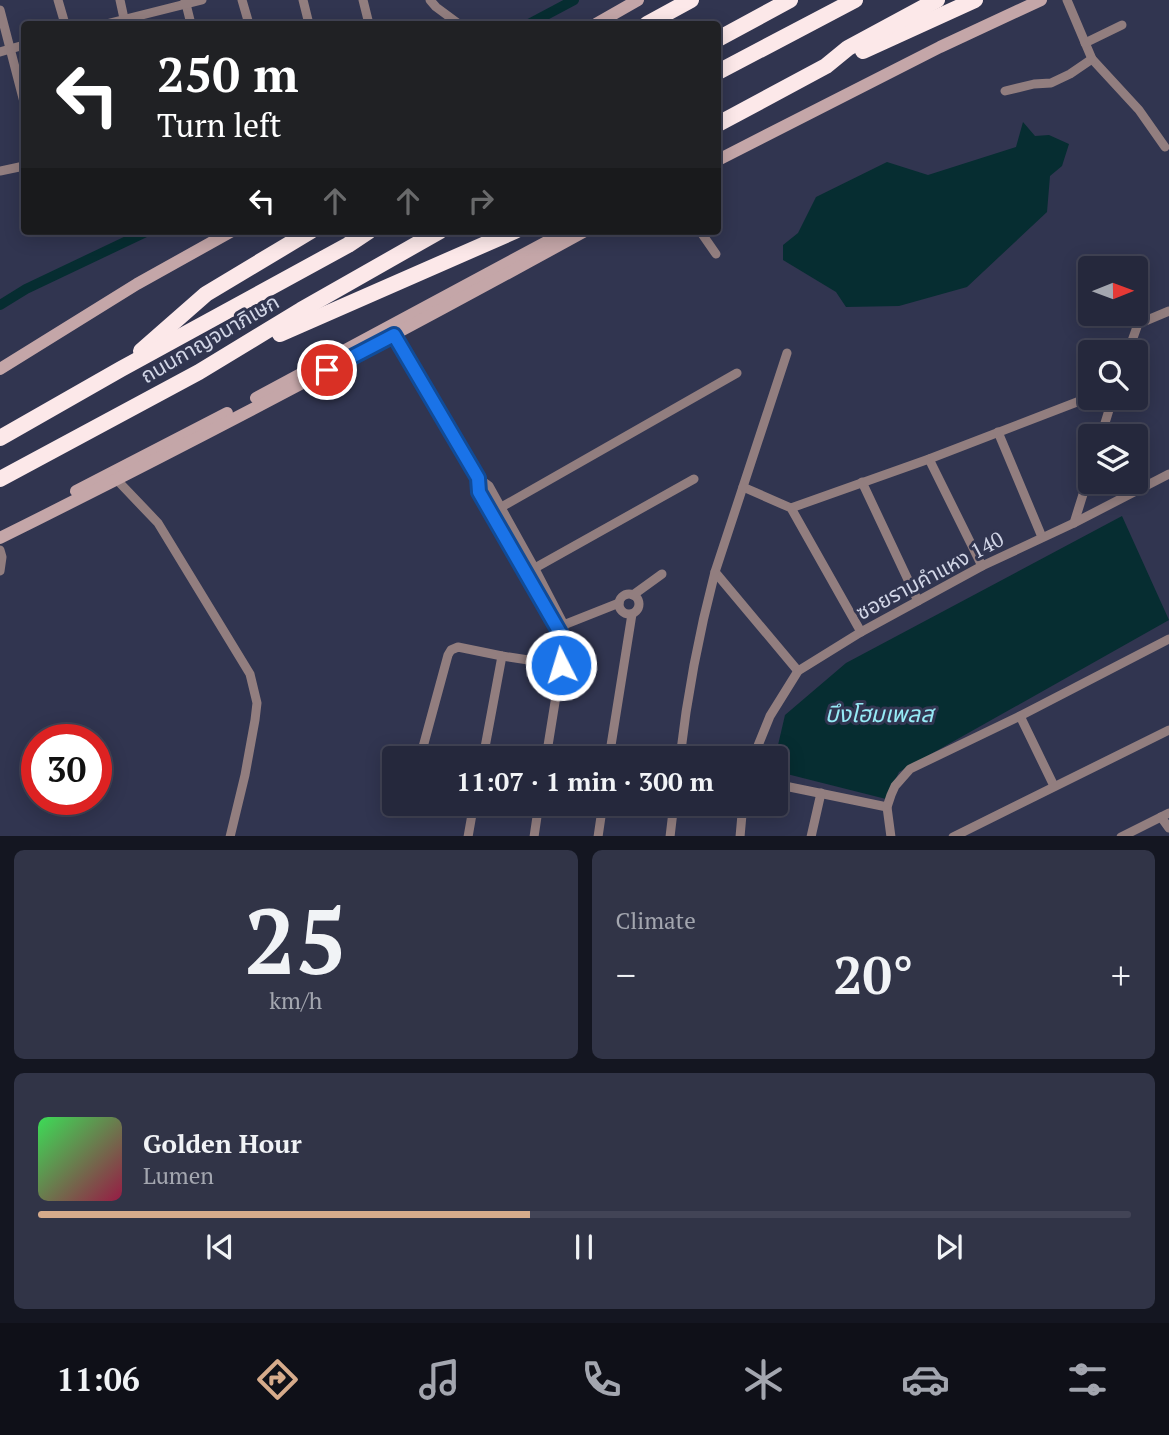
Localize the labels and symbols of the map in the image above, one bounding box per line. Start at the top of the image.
north arrow [1078,256,1148,326]
street label: ถนนกาญจนาภิเษก [135,287,284,389]
pin [297,340,357,400]
street label: ซอยรามคำแหง 140 [851,524,1008,626]
position arrow [524,628,598,702]
water label: บึงโฮมเพลส [825,698,936,729]
speed limit sign: 30 [21,724,112,815]

